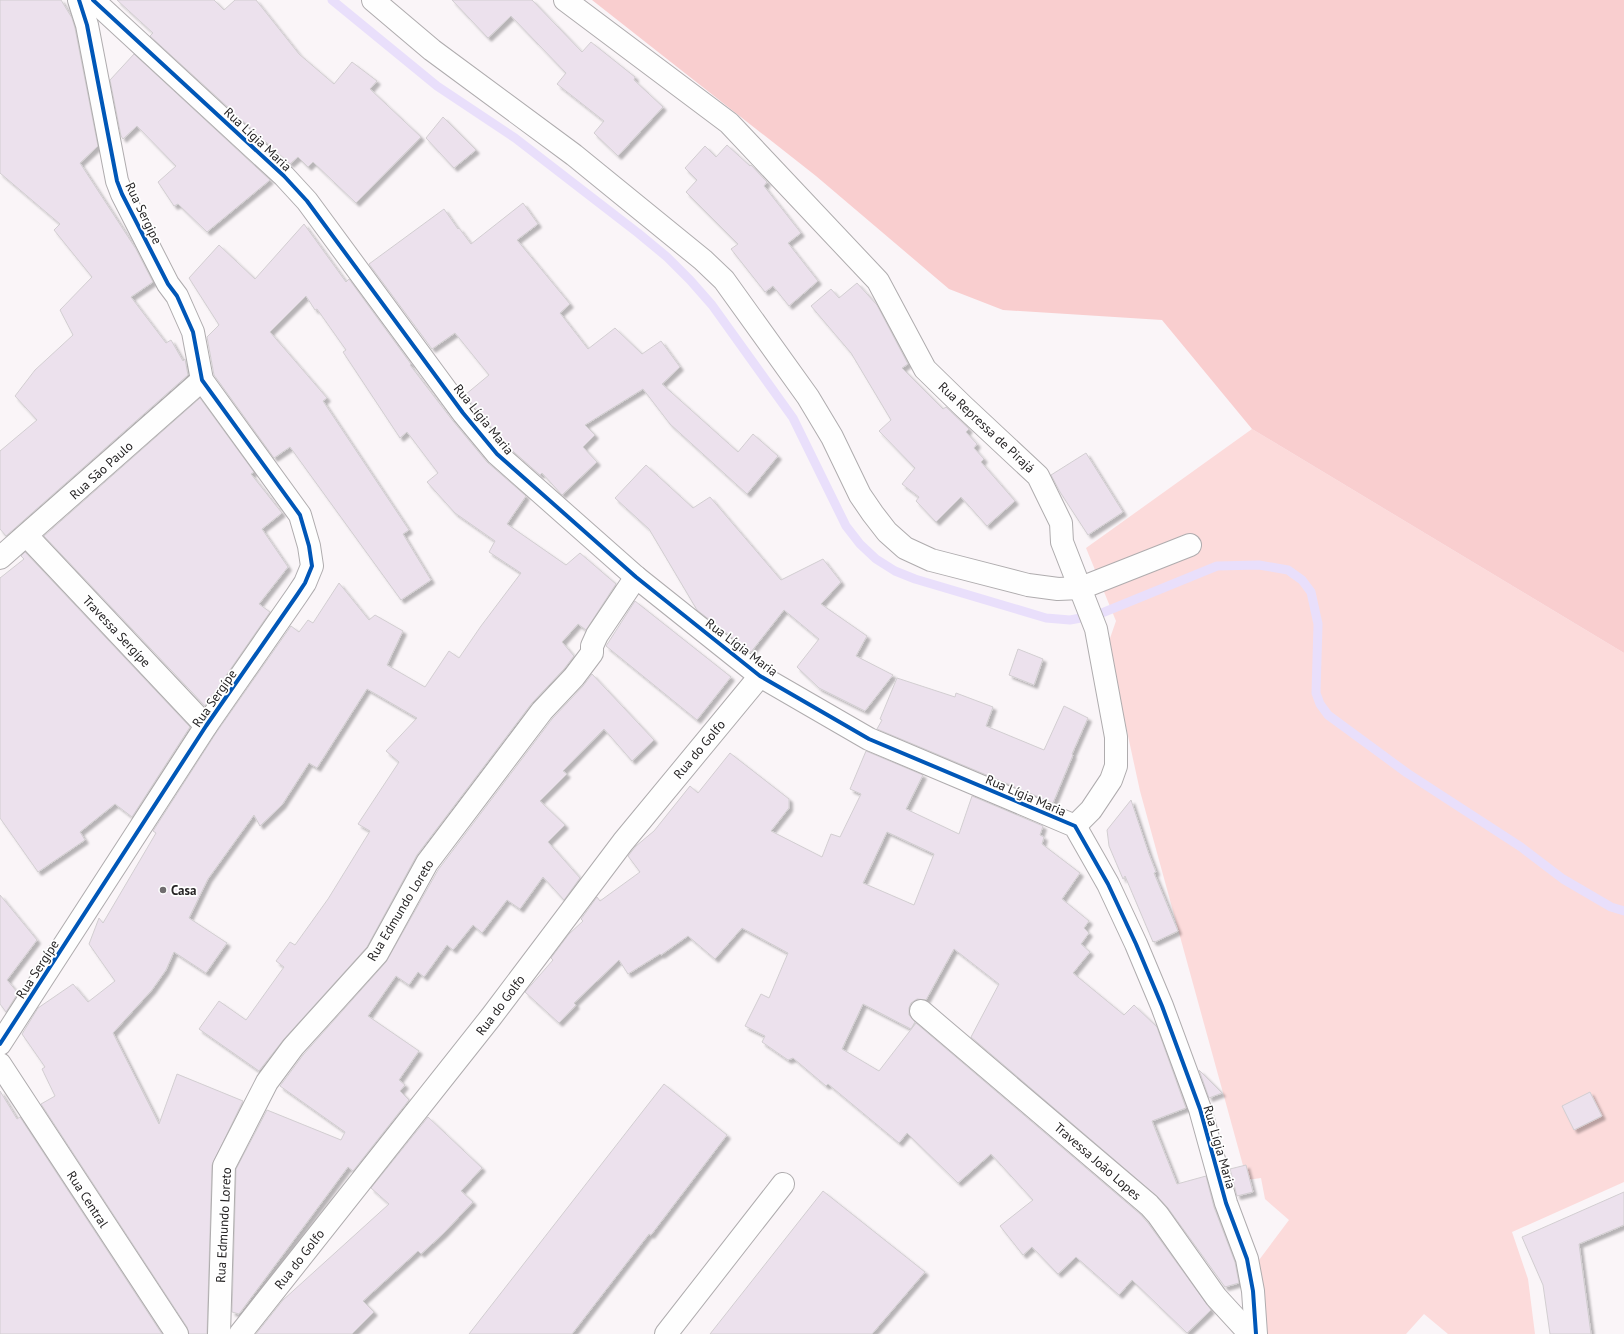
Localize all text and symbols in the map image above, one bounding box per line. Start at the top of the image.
street label: Rua Lígia Maria [220,104,295,175]
street label: Rua Sergipe [121,180,166,247]
street label: Rua Repressa de Pirajá [935,378,1038,476]
street label: Rua Lígia Maria [450,380,517,458]
street label: Rua São Paulo [66,437,137,503]
street label: Travessa Sergípe [79,592,154,671]
street label: Rua Lígia Maria [702,615,781,680]
street label: Rua Sergípe [188,666,240,730]
street label: Rua do Golfo [670,716,729,782]
street label: Rua Lígia Maria [983,771,1069,820]
street label: Rua Edmundo Loreto [363,856,438,964]
place label: Casa [171,882,197,899]
marker: Casa [158,885,168,895]
street label: Rua Sergípe [12,937,63,1002]
street label: Rua do Golfo [472,972,529,1039]
street label: Rua Lígia Maria [1199,1103,1240,1191]
street label: Travessa João Lopes [1051,1119,1145,1204]
street label: Rua Edmundo Loreto [212,1167,235,1283]
street label: Rua Central [63,1168,112,1231]
street label: Rua do Golfo [271,1226,328,1293]

